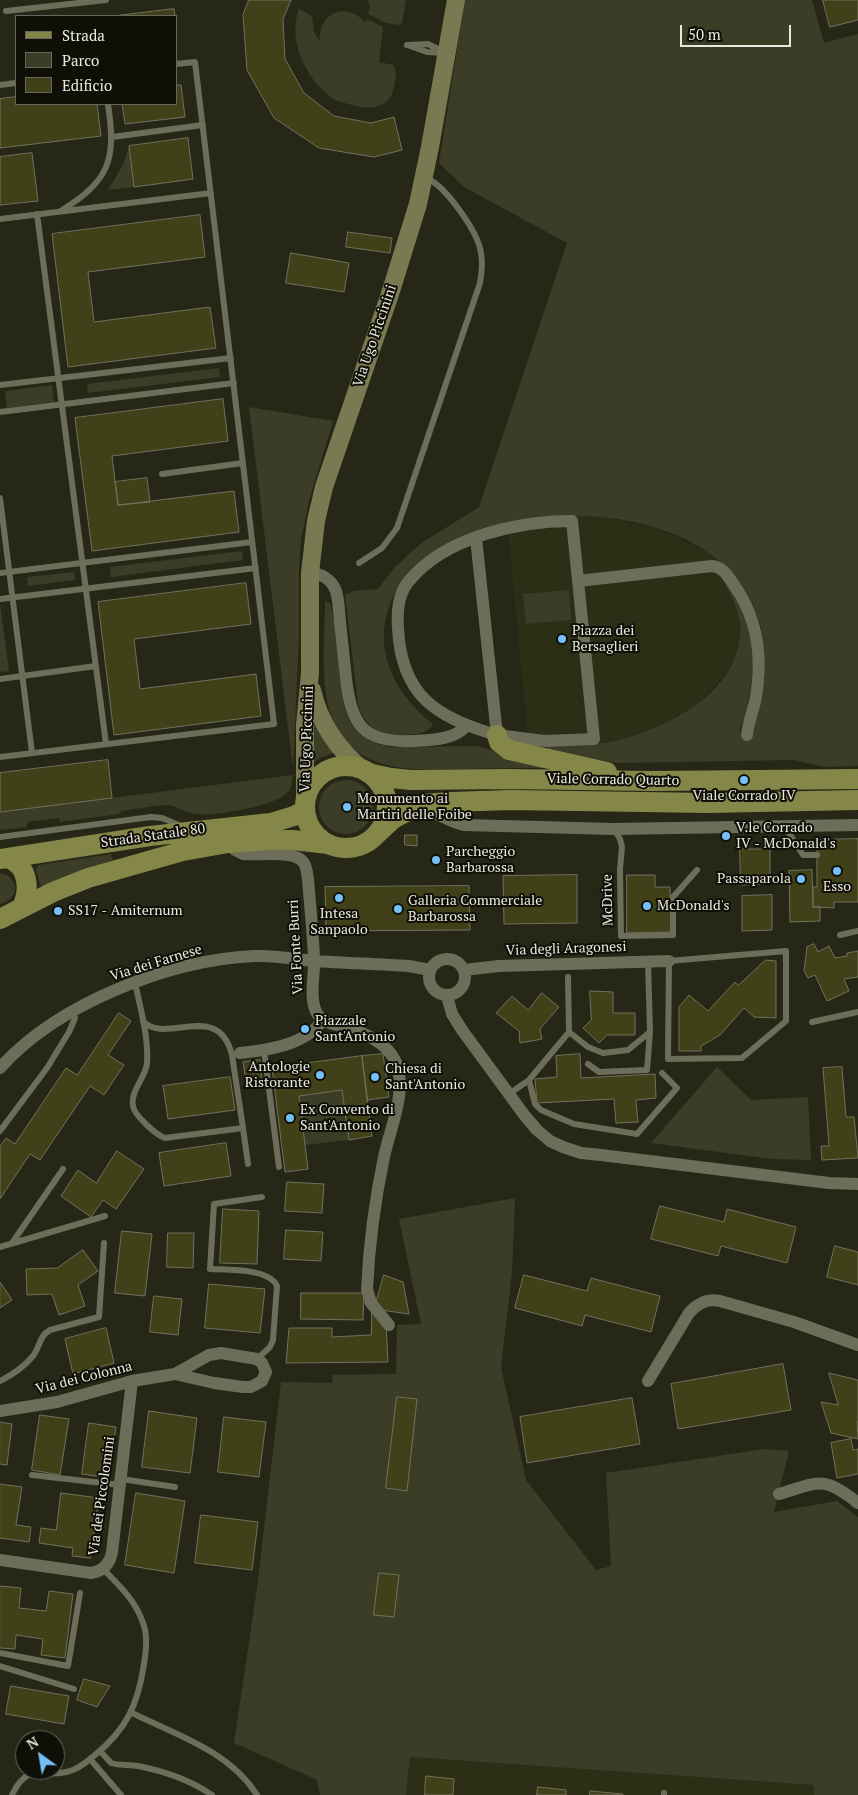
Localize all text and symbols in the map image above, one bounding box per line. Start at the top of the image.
legend [15,15,178,105]
scale bar [683,15,794,47]
text: 50 m [688,24,721,44]
text: Strada [62,25,105,45]
text: Parco [62,50,99,70]
text: Edificio [62,75,112,95]
street label: Via Ugo Piccinini [350,283,400,389]
place label: Piazza dei Bersaglieri [572,623,639,656]
marker: Piazza dei Bersaglieri [556,633,568,645]
street label: Via Ugo Piccinini [297,685,317,793]
street label: Viale Corrado Quarto [547,770,679,790]
marker: Viale Corrado IV [738,774,750,786]
place label: Viale Corrado IV [692,788,796,804]
place label: Monumento ai Martiri delle Foibe [357,791,472,824]
marker: Monumento ai Martiri delle Foibe [341,801,353,813]
street label: Strada Statale 80 [100,820,206,852]
place label: V.le Corrado IV - McDonald's [736,820,836,852]
marker: V.le Corrado IV - McDonald's [720,830,732,842]
place label: Parcheggio Barbarossa [446,844,515,876]
marker: Parcheggio Barbarossa [430,854,442,866]
marker: Esso [831,865,843,877]
place label: Passaparola [717,871,791,887]
marker: Passaparola [795,873,807,885]
street label: McDrive [599,874,617,926]
place label: Esso [823,879,851,895]
marker: Intesa Sanpaolo [333,892,345,904]
place label: Galleria Commerciale Barbarossa [408,893,542,926]
place label: McDonald's [657,898,729,914]
street label: Via Fonte Burri [285,899,307,995]
marker: McDonald's [641,900,653,912]
place label: SS17 - Amiternum [68,903,183,919]
marker: Galleria Commerciale Barbarossa [392,903,404,915]
marker: SS17 - Amiternum [52,905,64,917]
place label: Intesa Sanpaolo [310,906,368,939]
street label: Via degli Aragonesi [505,938,627,960]
street label: Via dei Farnese [108,941,204,985]
place label: Piazzale Sant'Antonio [315,1013,395,1046]
marker: Piazzale Sant'Antonio [299,1023,311,1035]
place label: Antologie Ristorante [245,1059,310,1092]
place label: Chiesa di Sant'Antonio [385,1061,465,1094]
marker: Antologie Ristorante [314,1069,326,1081]
marker: Chiesa di Sant'Antonio [369,1071,381,1083]
place label: Ex Convento di Sant'Antonio [300,1102,394,1134]
marker: Ex Convento di Sant'Antonio [284,1112,296,1124]
street label: Via dei Colonna [34,1358,134,1398]
street label: Via dei Piccolomini [85,1435,119,1557]
north arrow [15,1730,65,1780]
text: N [23,1732,42,1754]

